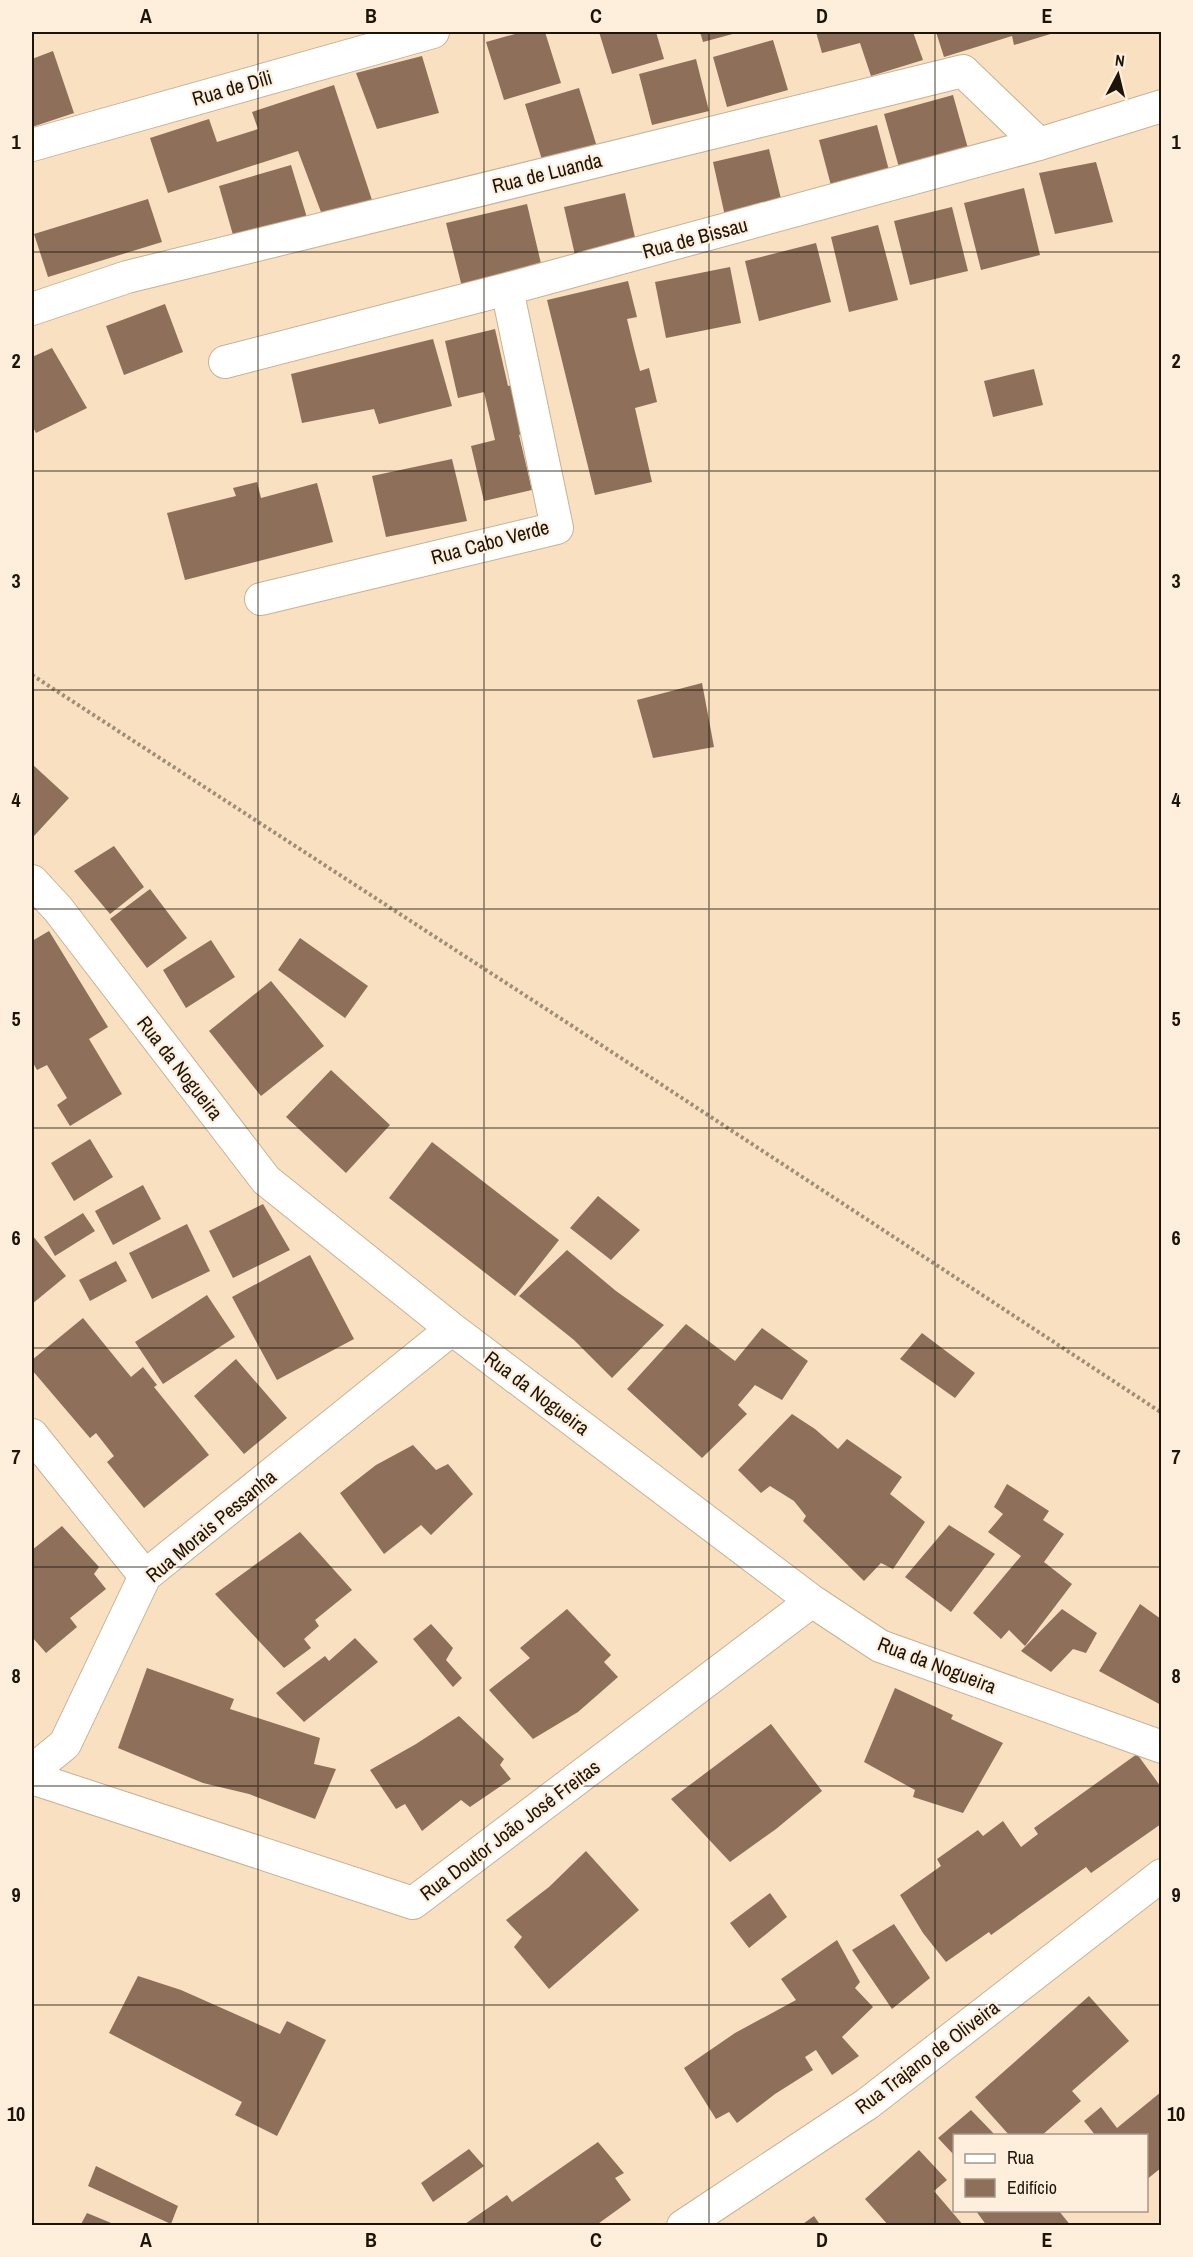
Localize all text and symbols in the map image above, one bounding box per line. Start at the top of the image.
text: A [140,2,152,29]
text: B [365,2,377,29]
text: C [590,2,602,29]
text: D [816,2,828,29]
text: E [1042,2,1053,29]
north arrow [1088,45,1148,105]
text: N [1114,49,1126,72]
street label: Rua de Díli [189,63,275,112]
text: 1 [11,128,21,155]
text: 1 [1171,128,1181,155]
street label: Rua de Luanda [489,146,605,199]
street label: Rua de Bissau [639,211,750,264]
text: 2 [11,347,21,374]
text: 2 [1171,347,1181,374]
street label: Rua Cabo Verde [428,513,552,570]
text: 3 [11,567,21,594]
text: 3 [1171,567,1181,594]
text: 4 [11,786,21,813]
text: 4 [1171,786,1181,813]
text: 5 [11,1005,21,1032]
text: 5 [1171,1005,1181,1032]
street label: Rua da Nogueira [131,1010,229,1125]
text: 6 [11,1224,21,1251]
text: 6 [1171,1224,1181,1251]
street label: Rua da Nogueira [479,1344,595,1441]
text: 7 [11,1443,21,1470]
text: 7 [1171,1443,1181,1470]
street label: Rua Morais Pessanha [140,1463,282,1588]
street label: Rua da Nogueira [874,1630,1000,1700]
text: 8 [11,1662,21,1689]
text: 8 [1171,1662,1181,1689]
street label: Rua Doutor João José Freitas [414,1753,605,1906]
text: 9 [11,1881,21,1908]
text: 9 [1171,1881,1181,1908]
street label: Rua Trajano de Oliveira [849,1993,1004,2120]
text: 10 [7,2100,25,2127]
text: 10 [1167,2100,1185,2127]
legend [953,2134,1148,2212]
text: Rua [1007,2145,1034,2170]
text: Edifício [1007,2175,1057,2200]
text: A [140,2226,152,2253]
text: B [365,2226,377,2253]
text: C [590,2226,602,2253]
text: D [816,2226,828,2253]
text: E [1042,2226,1053,2253]

